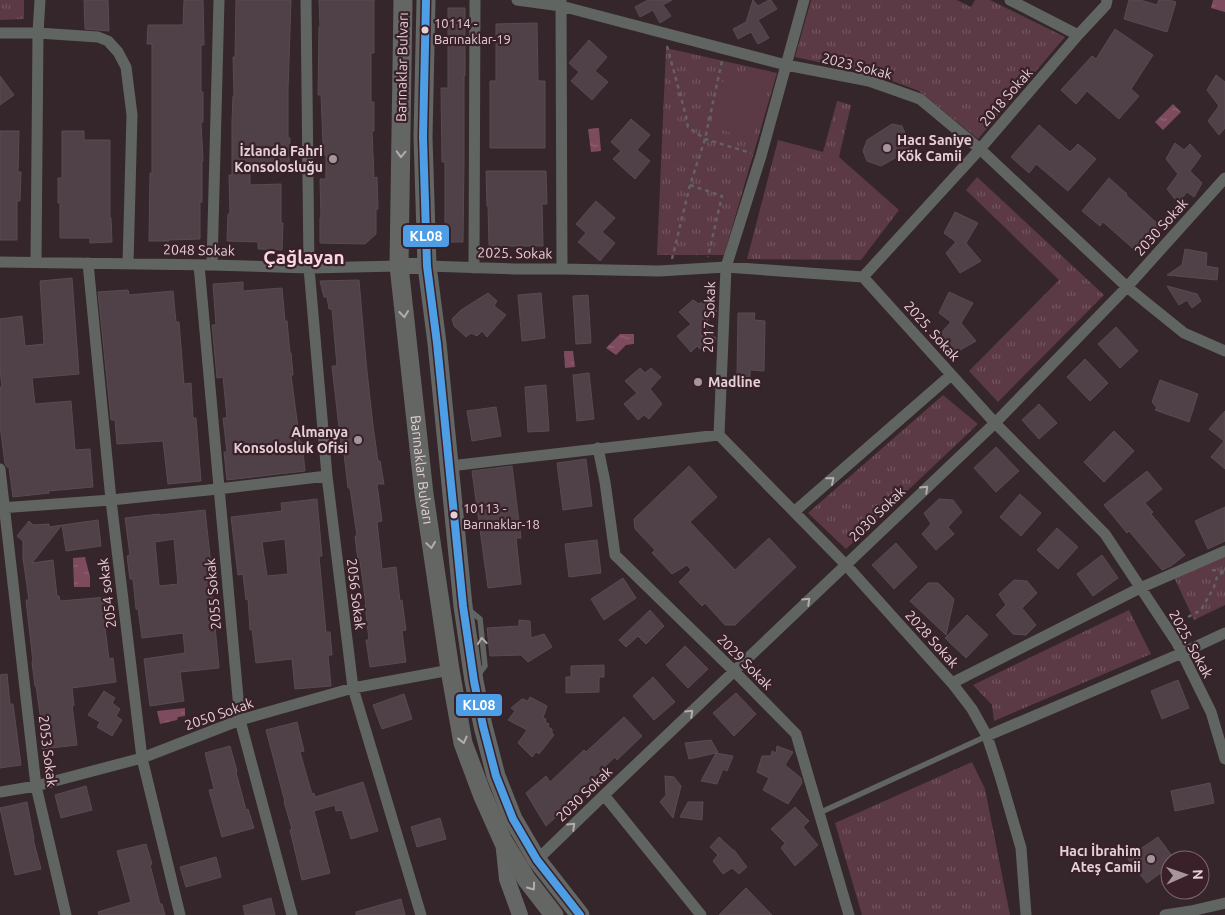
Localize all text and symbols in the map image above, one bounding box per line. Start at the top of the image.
street label: Barınaklar Bulvarı [393,12,411,122]
place label: 10114 - Barınaklar-19 [434,16,511,46]
marker: 10114 - Barınaklar-19 [420,25,430,35]
street label: 2023 Sokak [820,50,894,82]
street label: 2018 Sokak [976,65,1036,129]
place label: Hacı Saniye Kök Camii [897,132,972,164]
place label: İzlanda Fahri Konsolosluğu [234,142,323,175]
marker: Hacı Saniye Kök Camii [881,142,893,154]
one-way arrow [395,150,406,158]
marker: İzlanda Fahri Konsolosluğu [327,153,339,165]
street label: 2030 Sokak [1131,195,1191,259]
line badge: KL08 [402,224,450,248]
text: KL08 [410,228,442,244]
street label: 2048 Sokak [163,241,235,259]
street label: 2025. Sokak [477,244,553,262]
district label: Çağlayan [263,246,345,268]
street label: 2017 Sokak [700,281,718,353]
street label: 2025. Sokak [901,298,963,364]
one-way arrow [398,311,409,319]
place label: Madline [708,374,761,390]
marker: Madline [692,376,704,388]
street label: Barınaklar Bulvarı [407,414,436,525]
place label: Almanya Konsolosluk Ofisi [233,424,348,456]
marker: Almanya Konsolosluk Ofisi [352,434,364,446]
one-way arrow [825,477,834,486]
street label: 2030 Sokak [846,483,908,545]
one-way arrow [920,486,929,495]
place label: 10113 - Barınaklar-18 [463,501,540,531]
marker: 10113 - Barınaklar-18 [449,510,459,520]
one-way arrow [426,541,436,550]
street label: 2054 sokak [95,557,119,629]
street label: 2056 Sokak [344,557,368,631]
street label: 2055 Sokak [202,558,224,630]
one-way arrow [802,598,811,607]
street label: 2028 Sokak [902,607,962,671]
street label: 2025. Sokak [1166,607,1216,681]
street label: 2029 Sokak [714,631,776,693]
one-way arrow [477,637,488,645]
line badge: KL08 [455,693,503,717]
street label: 2050 Sokak [183,695,255,733]
text: KL08 [463,697,495,713]
one-way arrow [684,710,693,719]
street label: 2053 Sokak [36,714,60,788]
one-way arrow [458,735,468,744]
street label: 2030 Sokak [553,763,615,825]
one-way arrow [567,823,576,832]
place label: Hacı İbrahim Ateş Camii [1059,842,1141,876]
north arrow [1160,850,1210,900]
marker: Hacı İbrahim Ateş Camii [1145,853,1157,865]
text: N [1190,869,1206,880]
one-way arrow [526,881,535,890]

